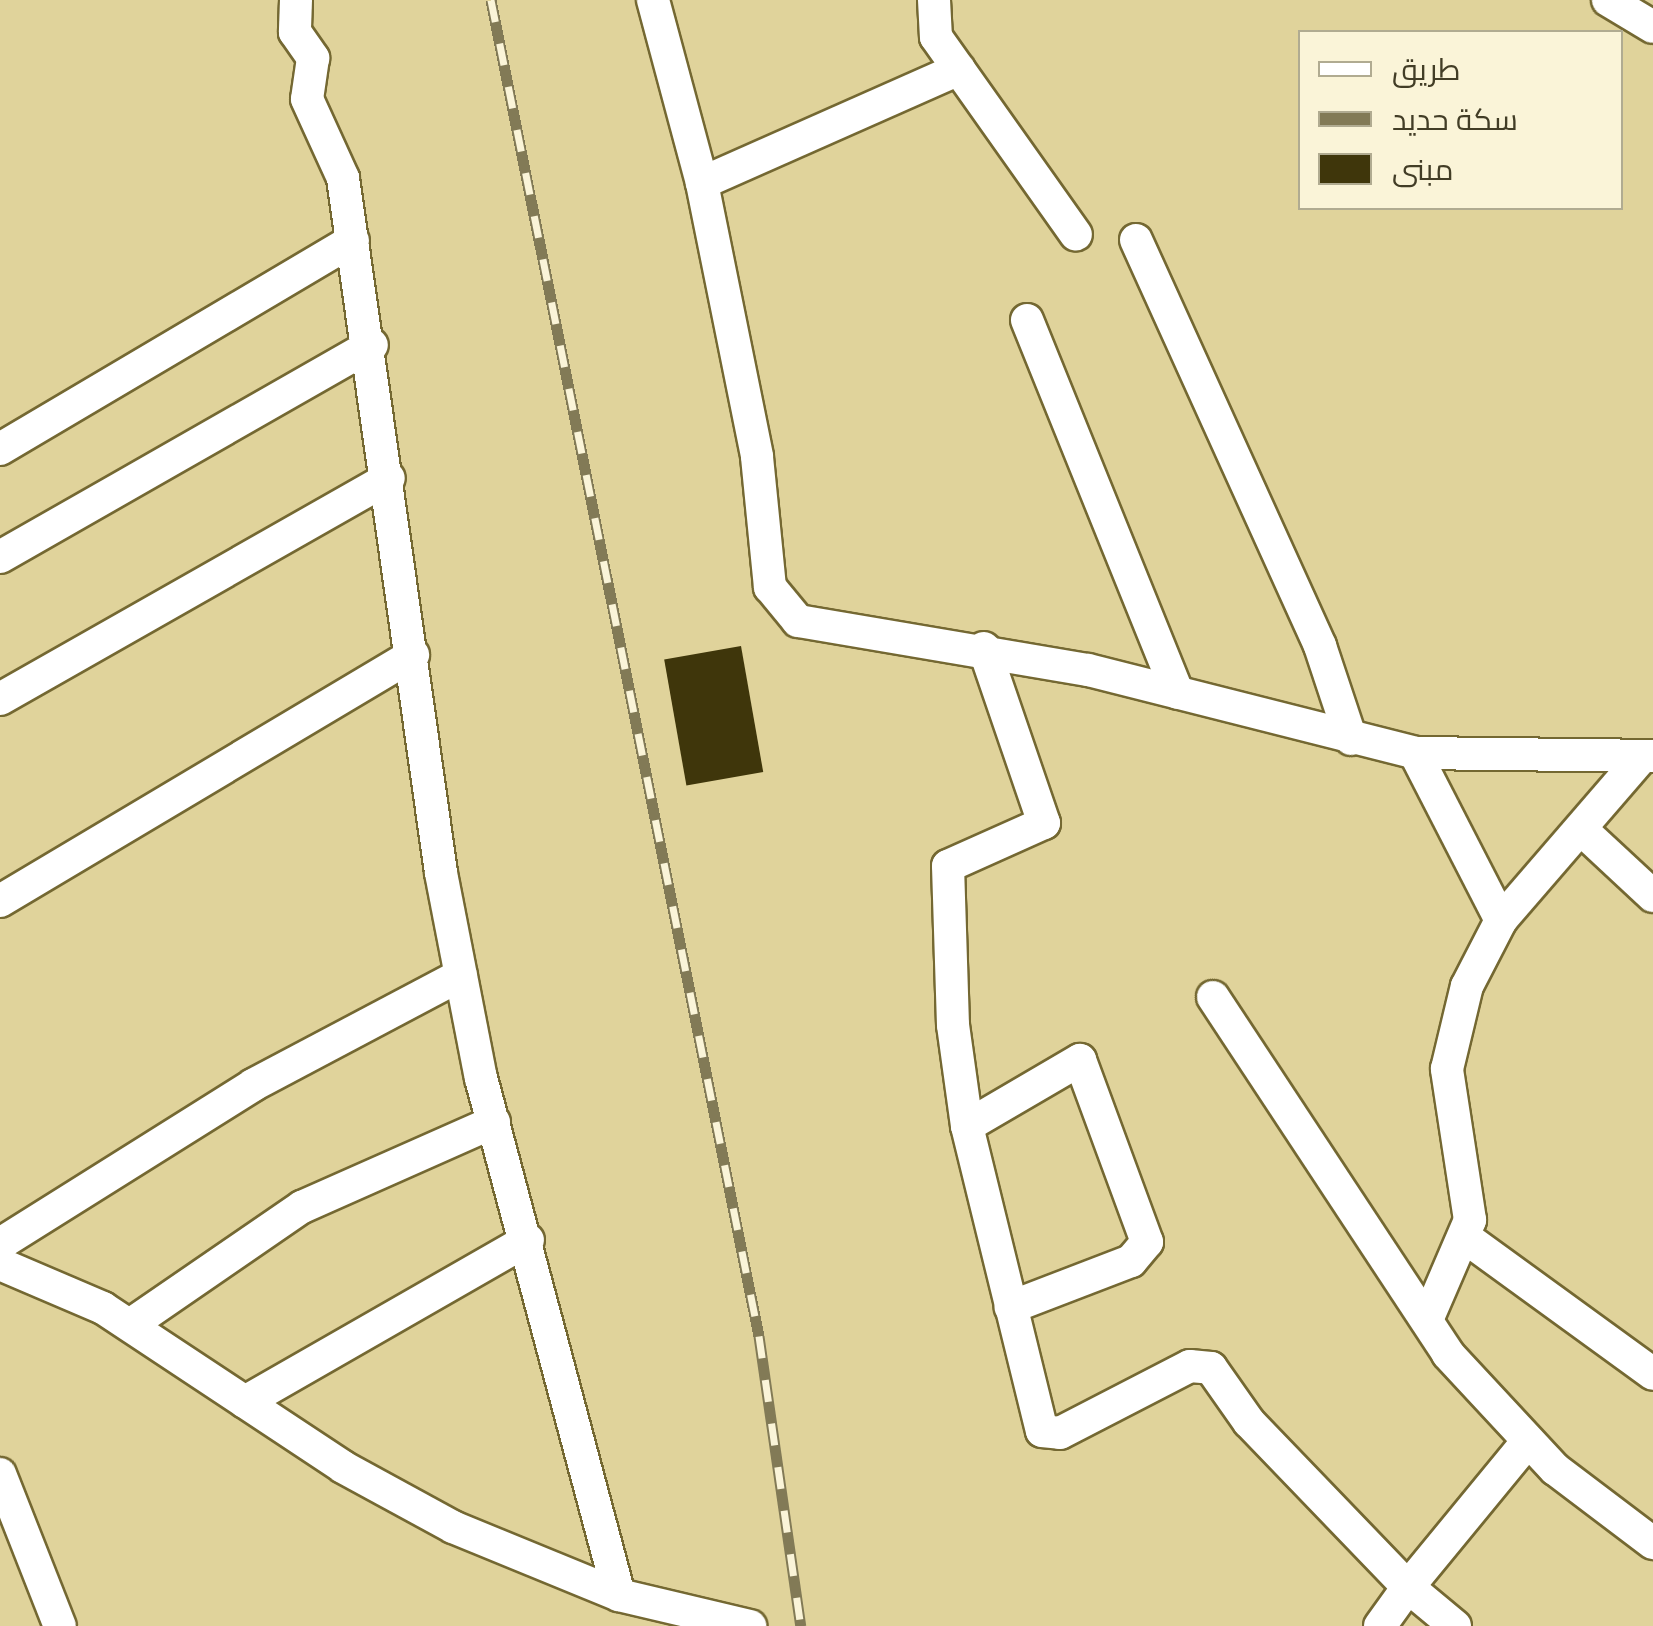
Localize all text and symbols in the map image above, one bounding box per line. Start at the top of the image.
legend [1298,30,1623,210]
text: طريق [1392,52,1461,88]
text: سكة حديد [1392,102,1518,138]
text: مبنى [1392,152,1453,188]

